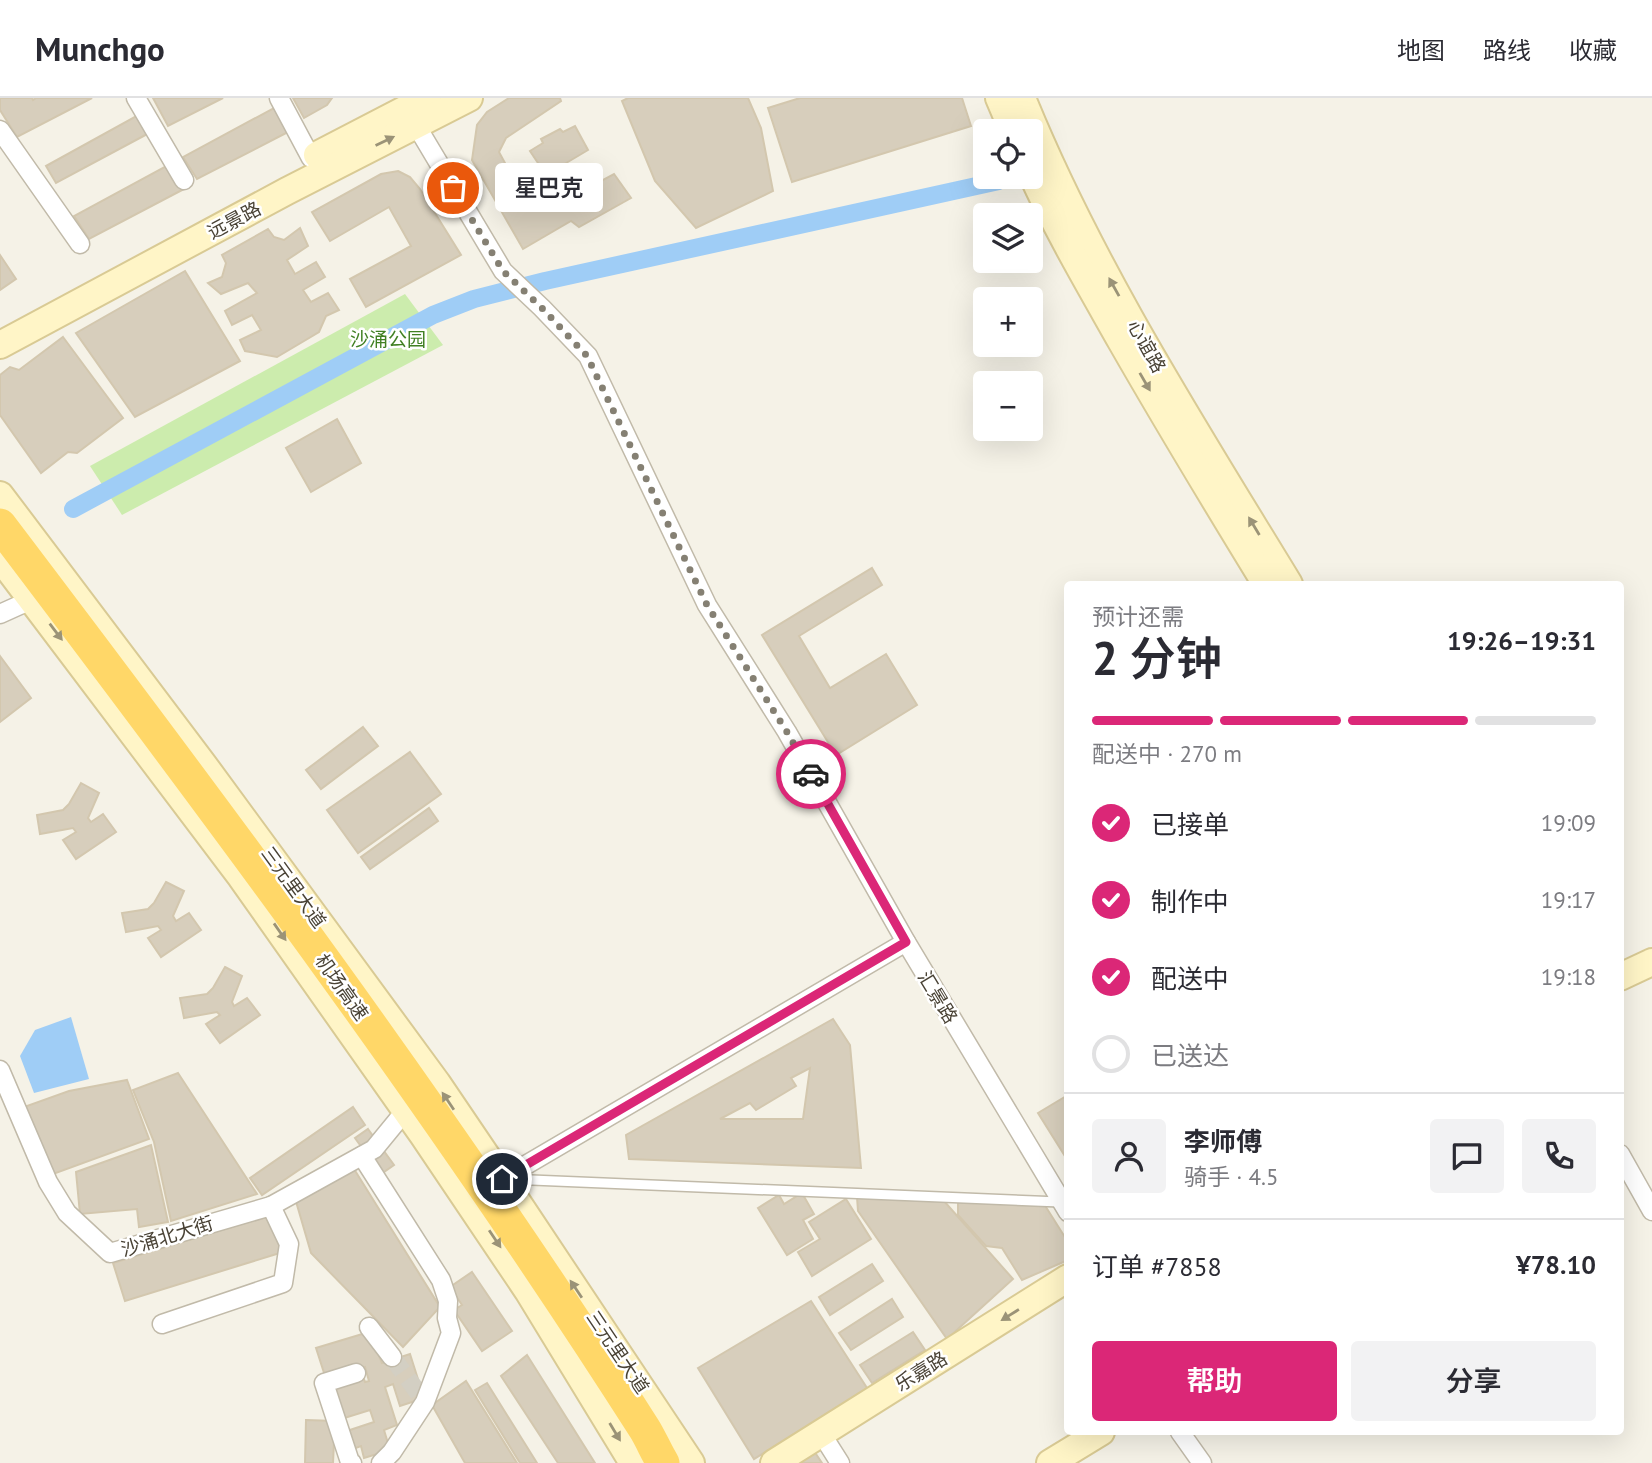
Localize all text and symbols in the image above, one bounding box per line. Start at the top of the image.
text: Munchgo [35,27,165,70]
text: 地图 [1397,35,1445,66]
text: 路线 [1483,35,1531,66]
text: 收藏 [1569,35,1617,66]
map controls [973,119,1043,441]
button: locate [973,119,1043,189]
one-way arrow [375,136,395,147]
pin [423,158,483,218]
callout: 星巴克 [495,164,604,212]
icon: bag [434,169,472,207]
text: 星巴克 [515,173,584,202]
street label: 远景路 [203,196,265,244]
button: layers [973,203,1043,273]
one-way arrow [1108,278,1120,297]
button: + [973,287,1043,357]
street label: 心谊路 [1123,315,1171,377]
park label: 沙涌公园 [350,327,426,351]
button: − [973,371,1043,441]
one-way arrow [1139,373,1151,392]
one-way arrow [1247,517,1260,536]
text: 预计还需 [1092,602,1184,631]
one-way arrow [49,623,63,642]
text: 19:26–19:31 [1447,624,1596,657]
text: 2 分钟 [1092,628,1222,688]
courier [776,739,846,809]
text: 配送中 · 270 m [1092,739,1242,768]
icon: car [792,755,830,793]
icon: check [1092,804,1130,842]
text: 已接单 [1151,808,1229,841]
text: 19:09 [1541,808,1596,837]
street label: 三元里大道 [256,842,332,932]
icon: check [1092,881,1130,919]
text: 制作中 [1151,885,1229,918]
text: 19:17 [1541,885,1596,914]
one-way arrow [273,923,287,941]
street label: 机场高速 [310,949,374,1025]
icon: check [1092,958,1130,996]
text: 配送中 [1151,962,1229,995]
text: 19:18 [1541,962,1596,991]
street label: 汇景路 [913,966,963,1028]
text: 已送达 [1151,1039,1229,1072]
one-way arrow [442,1091,455,1110]
button: person [1092,1119,1166,1193]
button: chat [1430,1119,1504,1193]
button: phone [1522,1119,1596,1193]
text: 李师傅 [1184,1125,1262,1158]
pin [472,1149,532,1209]
icon: home [483,1160,521,1198]
text: 骑手 · 4.5 [1184,1162,1278,1191]
street label: 沙涌北大街 [118,1211,216,1261]
one-way arrow [488,1230,502,1248]
text: ¥78.10 [1516,1248,1596,1281]
text: 订单 #7858 [1092,1250,1222,1283]
one-way arrow [569,1280,583,1298]
street label: 三元里大道 [581,1306,655,1398]
one-way arrow [1000,1308,1019,1321]
button: 帮助 [1092,1341,1337,1421]
button: 分享 [1351,1341,1596,1421]
street label: 乐嘉路 [890,1346,952,1396]
one-way arrow [609,1423,621,1442]

